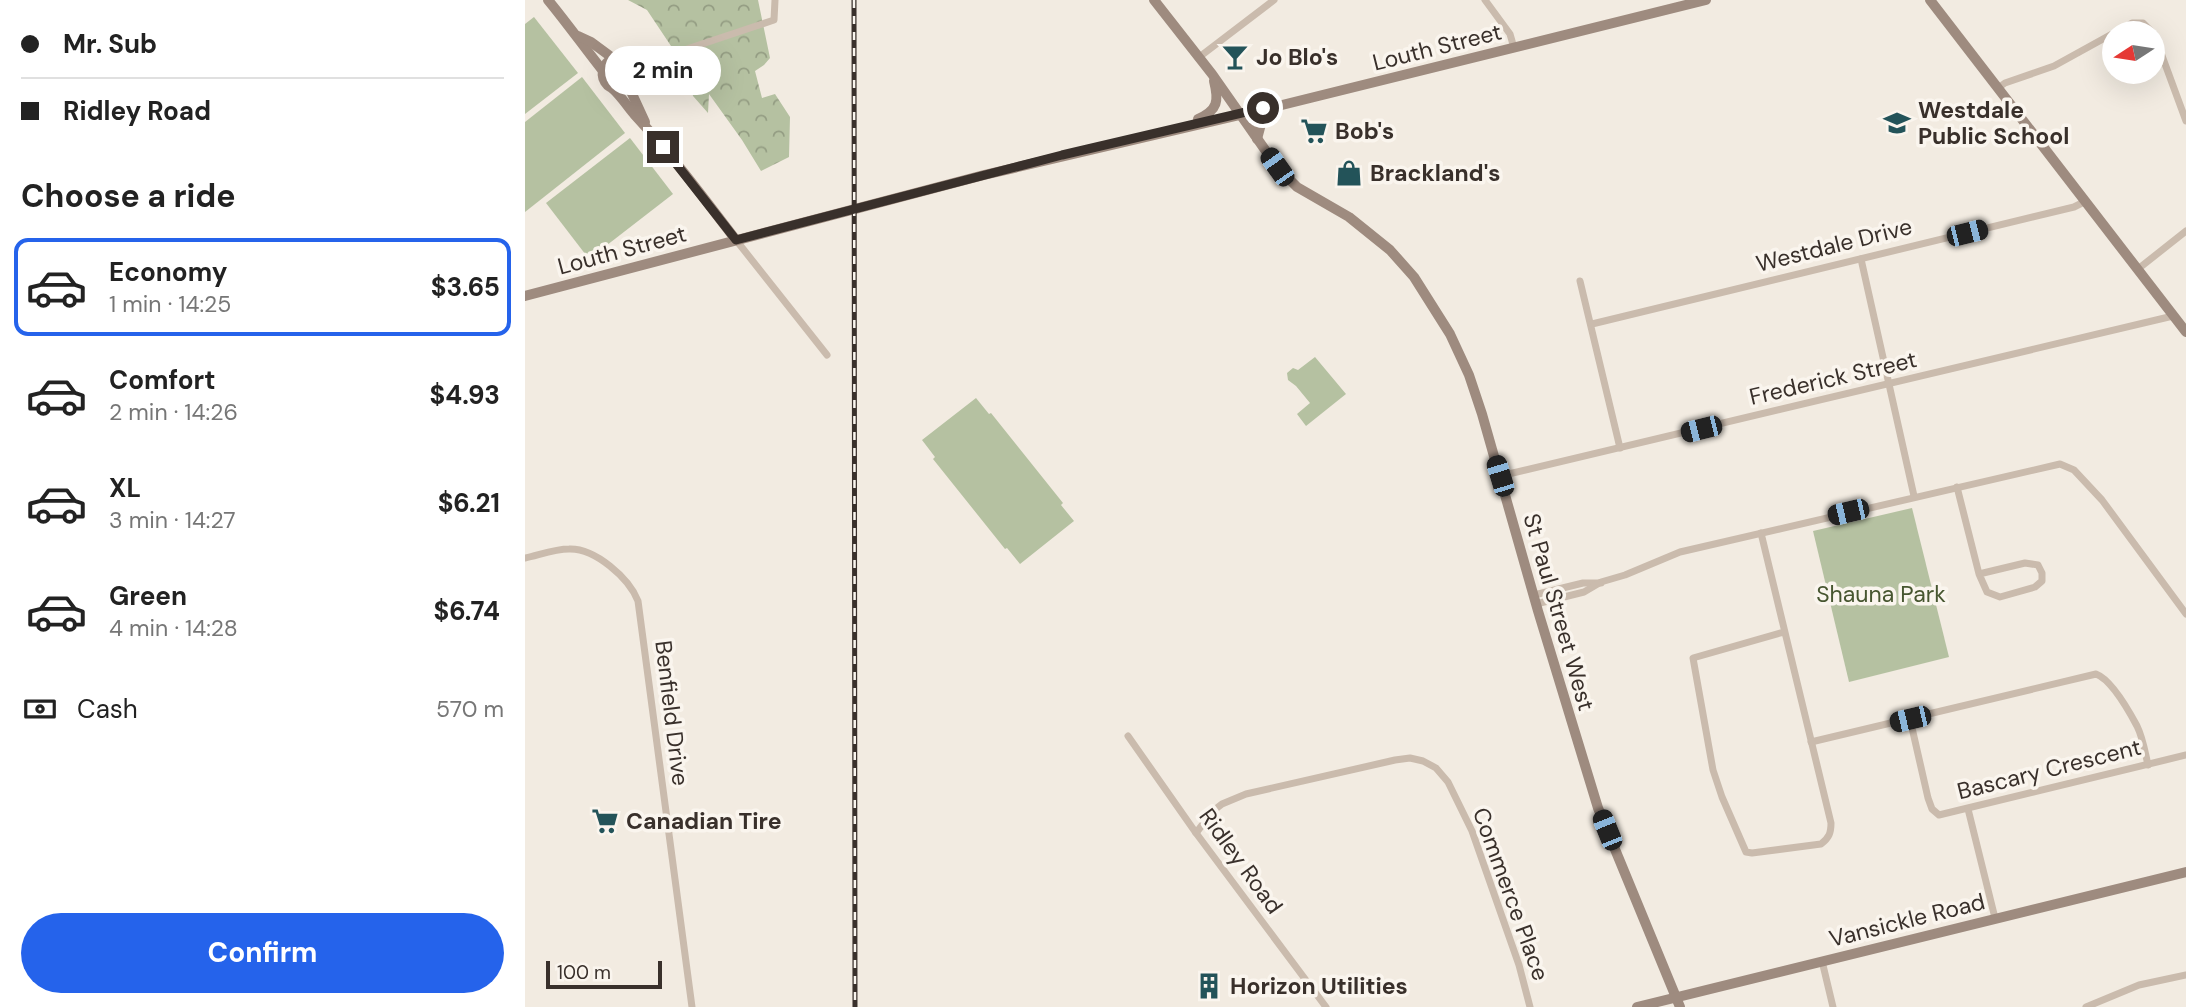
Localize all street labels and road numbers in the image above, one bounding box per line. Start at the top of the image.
street label: Louth Street [1369,16,1505,78]
street label: Westdale Drive [1753,211,1915,279]
street label: Louth Street [554,218,690,282]
street label: Frederick Street [1746,344,1920,412]
street label: St Paul Street West [1517,510,1601,714]
street label: Benfield Drive [648,639,696,787]
street label: Bascary Crescent [1954,732,2144,806]
street label: Ridley Road [1192,802,1290,920]
street label: Commerce Place [1466,803,1556,985]
street label: Vansickle Road [1826,886,1988,954]

